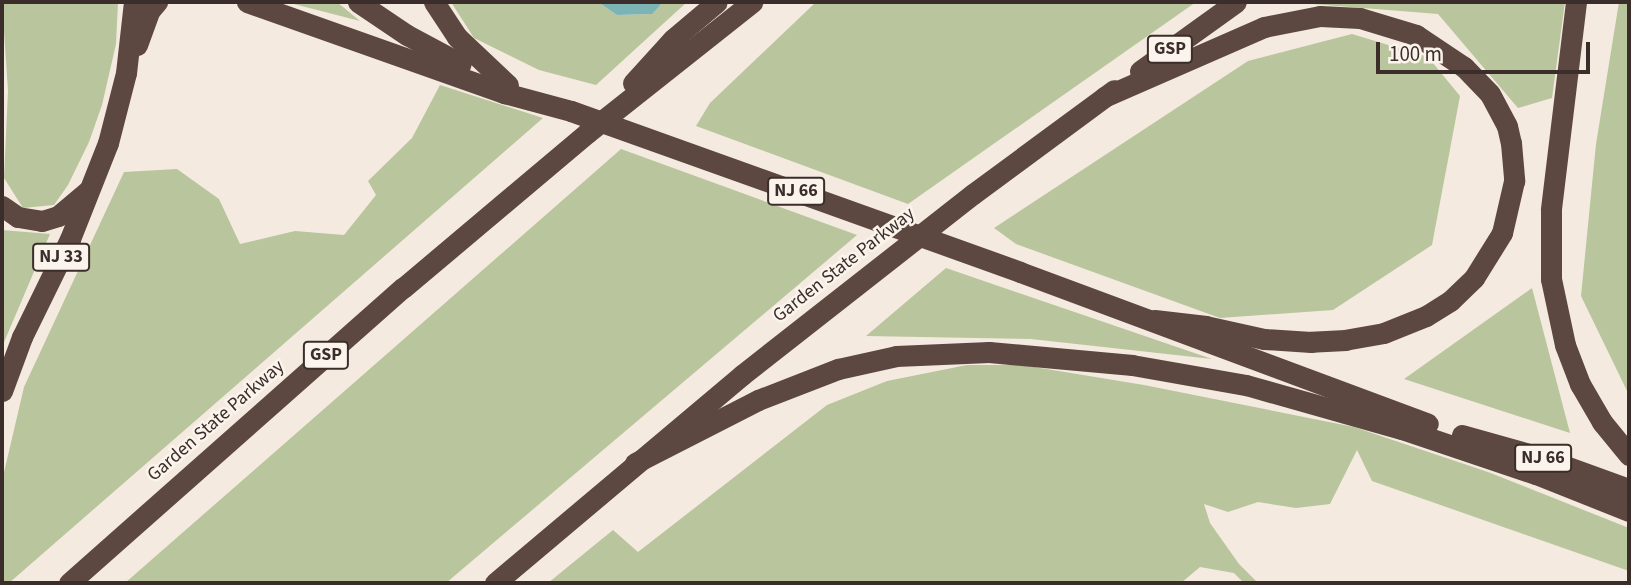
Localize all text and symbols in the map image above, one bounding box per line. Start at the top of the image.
scale bar [1379,28,1592,72]
road number: GSP [1146,34,1194,64]
text: 100 m [1389,39,1442,69]
road number: NJ 66 [766,176,826,206]
street label: Garden State Parkway [769,203,919,327]
road number: NJ 33 [31,243,91,272]
road number: GSP [302,340,350,370]
street label: Garden State Parkway [143,355,289,487]
road number: NJ 66 [1513,444,1573,472]

